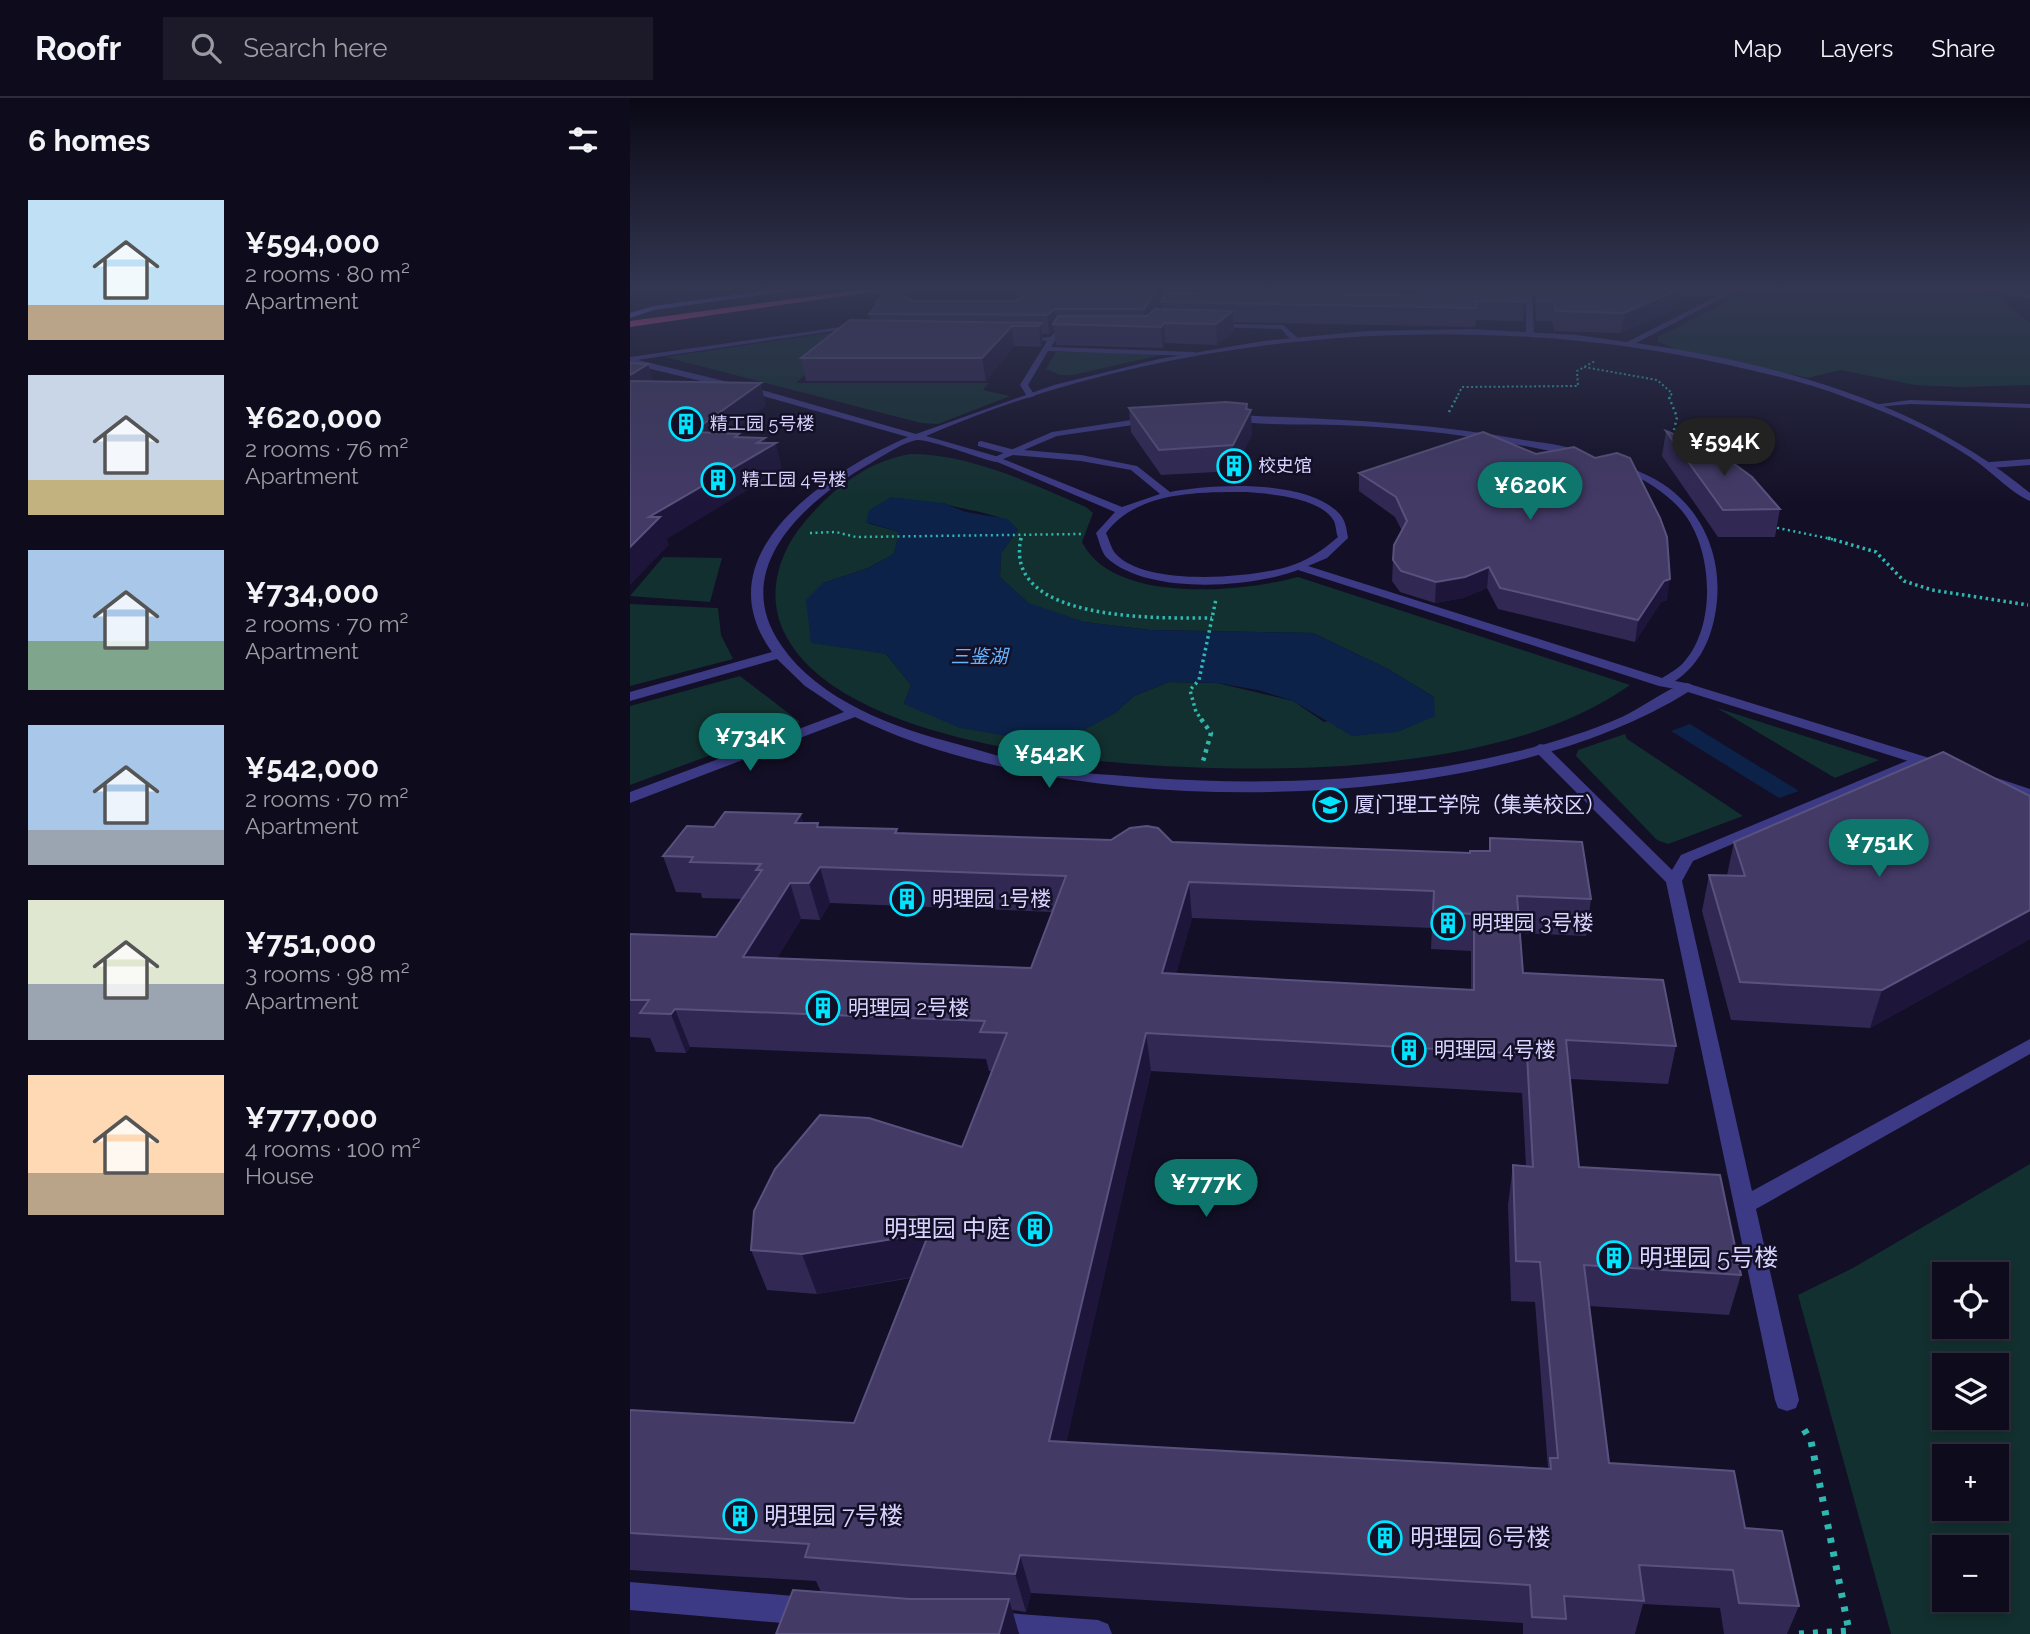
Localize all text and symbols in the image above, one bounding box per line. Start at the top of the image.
search box [163,17,653,80]
text: Roofr [35,29,121,68]
icon: search [187,29,225,67]
text: Search here [243,33,388,63]
text: Map [1733,34,1782,63]
text: Layers [1820,34,1893,63]
text: Share [1931,34,1995,63]
icon: filters [564,121,602,159]
text: 6 homes [28,123,150,158]
text: ¥594,000 [245,225,380,260]
icon: home [84,228,168,312]
text: 2 rooms · 80 m² [245,260,410,287]
text: Apartment [245,287,359,314]
text: ¥620,000 [245,400,382,435]
icon: home [84,403,168,487]
building icon: 精工园 5号楼 [667,405,705,443]
place label: 精工园 5号楼 [710,413,814,434]
pin: ¥594K [1675,418,1773,478]
text: ¥594K [1688,427,1760,454]
text: 2 rooms · 76 m² [245,435,408,462]
building icon: 校史馆 [1215,447,1253,485]
place label: 校史馆 [1258,455,1312,476]
building icon: 精工园 4号楼 [699,461,737,499]
text: Apartment [245,462,359,489]
pin: ¥620K [1481,462,1579,522]
place label: 精工园 4号楼 [742,469,846,490]
text: ¥620K [1494,471,1566,498]
text: ¥734,000 [245,575,379,610]
icon: home [84,578,168,662]
text: 2 rooms · 70 m² [245,610,408,637]
text: Apartment [245,637,359,664]
water label: 三鉴湖 [950,645,1010,667]
pin: ¥734K [701,714,799,773]
text: ¥734K [715,722,785,749]
pin: ¥542K [1000,730,1098,790]
text: ¥542K [1014,739,1084,766]
text: ¥542,000 [245,750,379,785]
icon: home [84,753,168,837]
text: 2 rooms · 70 m² [245,785,408,812]
school or university icon: 厦门理工学院（集美校区） [1311,786,1349,824]
place label: 厦门理工学院（集美校区） [1354,792,1606,817]
text: Apartment [245,812,359,839]
pin: ¥751K [1830,820,1928,879]
text: ¥751K [1845,828,1913,855]
building icon: 明理园 1号楼 [888,880,926,918]
place label: 明理园 1号楼 [932,886,1051,911]
building icon: 明理园 3号楼 [1429,904,1467,942]
place label: 明理园 3号楼 [1472,910,1594,935]
text: ¥751,000 [245,925,376,960]
icon: home [84,928,168,1012]
text: 3 rooms · 98 m² [245,960,410,987]
text: Apartment [245,987,359,1014]
building icon: 明理园 2号楼 [804,989,842,1027]
place label: 明理园 2号楼 [848,995,969,1020]
building icon: 明理园 4号楼 [1390,1031,1428,1069]
place label: 明理园 4号楼 [1434,1037,1556,1062]
text: ¥777,000 [245,1100,378,1135]
icon: home [84,1103,168,1187]
text: 4 rooms · 100 m² [245,1135,421,1162]
pin: ¥777K [1157,1160,1255,1219]
text: House [245,1162,314,1189]
text: ¥777K [1171,1168,1241,1195]
building icon: 明理园 中庭 [1016,1210,1054,1248]
place label: 明理园 中庭 [884,1214,1010,1243]
building icon: 明理园 5号楼 [1595,1239,1633,1277]
place label: 明理园 5号楼 [1639,1243,1778,1272]
map controls [1932,1262,2009,1612]
button: locate [1932,1262,2009,1339]
button: layers [1932,1353,2009,1430]
button: + [1932,1444,2009,1521]
building icon: 明理园 7号楼 [721,1497,759,1535]
place label: 明理园 7号楼 [764,1501,903,1530]
building icon: 明理园 6号楼 [1366,1519,1404,1557]
place label: 明理园 6号楼 [1410,1523,1551,1552]
button: − [1932,1535,2009,1612]

